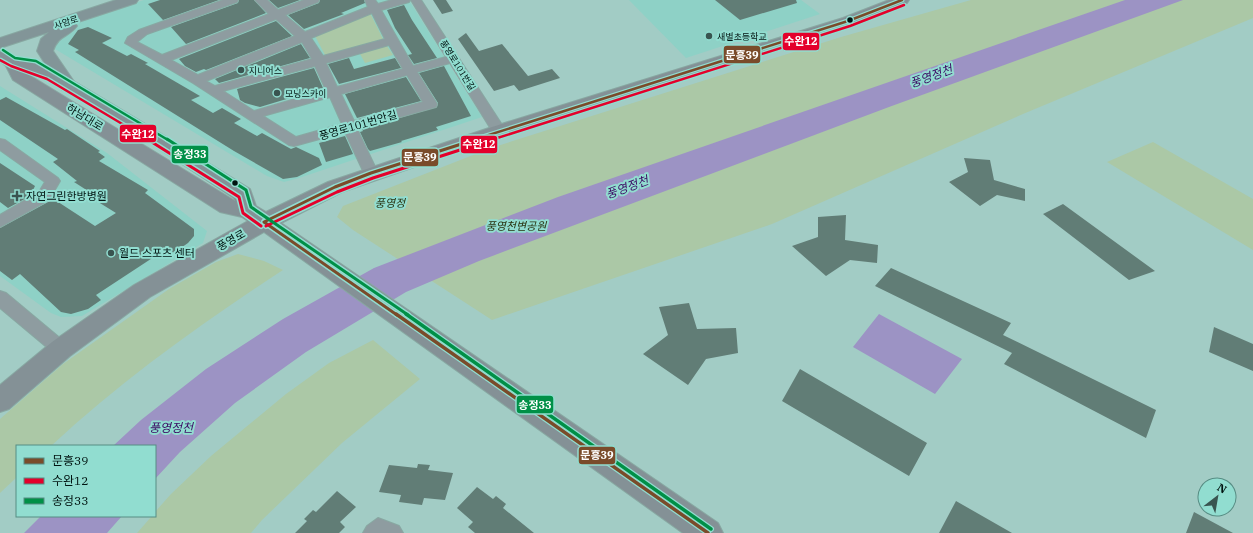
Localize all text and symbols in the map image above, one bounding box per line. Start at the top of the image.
street label: 사암로 [52,13,80,31]
unlabelled marker [845,15,855,25]
marker: 새별초등학교 [704,31,714,41]
place label: 새별초등학교 [717,31,767,42]
line badge: 수완12 [782,32,820,51]
text: 수완12 [784,34,818,48]
street label: 풍영로101번길 [438,38,478,92]
line badge: 문흥39 [723,45,761,64]
text: 문흥39 [725,48,759,62]
water label: 풍영정천 [908,61,956,91]
marker: 지니어스 [236,65,246,75]
place label: 지니어스 [249,65,282,76]
marker: 모닝스카이 [272,88,282,98]
place label: 모닝스카이 [285,88,326,99]
street label: 하남대로 [64,101,106,133]
street label: 풍영로101번안길 [317,107,399,143]
line badge: 수완12 [119,124,157,143]
text: 수완12 [121,127,155,141]
line badge: 수완12 [460,135,498,154]
text: 수완12 [462,137,496,151]
line badge: 송정33 [171,145,209,164]
text: 송정33 [173,147,207,161]
line badge: 문흥39 [401,148,439,167]
text: 문흥39 [403,150,437,164]
water label: 풍영정천 [604,172,652,202]
unlabelled marker [230,178,240,188]
place label: 자연그린한방병원 [26,189,107,203]
marker: 자연그린한방병원 [11,190,23,202]
park label: 풍영정 [375,196,407,210]
park label: 풍영천변공원 [486,219,547,233]
street label: 풍영로 [214,226,248,254]
place label: 월드 스포츠 센터 [119,246,195,260]
marker: 월드 스포츠 센터 [106,248,116,258]
line badge: 송정33 [516,395,554,414]
text: 송정33 [518,398,552,412]
water label: 풍영정천 [149,420,195,435]
legend [16,445,156,517]
line badge: 문흥39 [578,446,616,465]
text: 문흥39 [580,448,614,462]
text: 문흥39 [52,453,88,468]
text: 수완12 [52,473,88,488]
north arrow [1197,477,1237,517]
text: N [1215,480,1230,497]
text: 송정33 [52,493,88,508]

